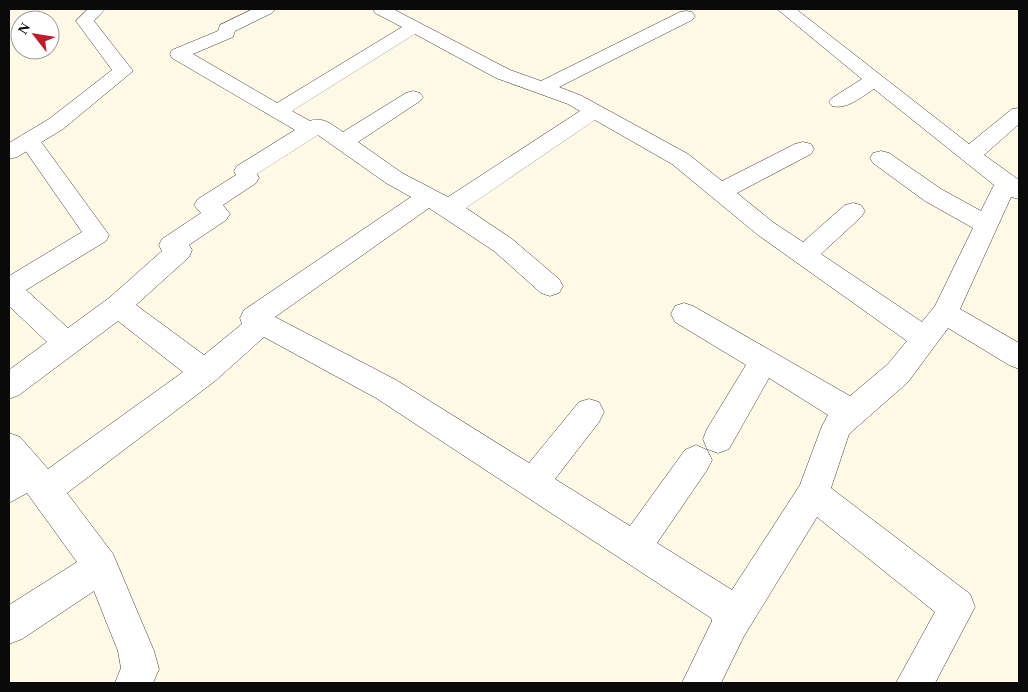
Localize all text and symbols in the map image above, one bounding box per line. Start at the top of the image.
north arrow [10,10,60,60]
text: N [15,20,33,37]

